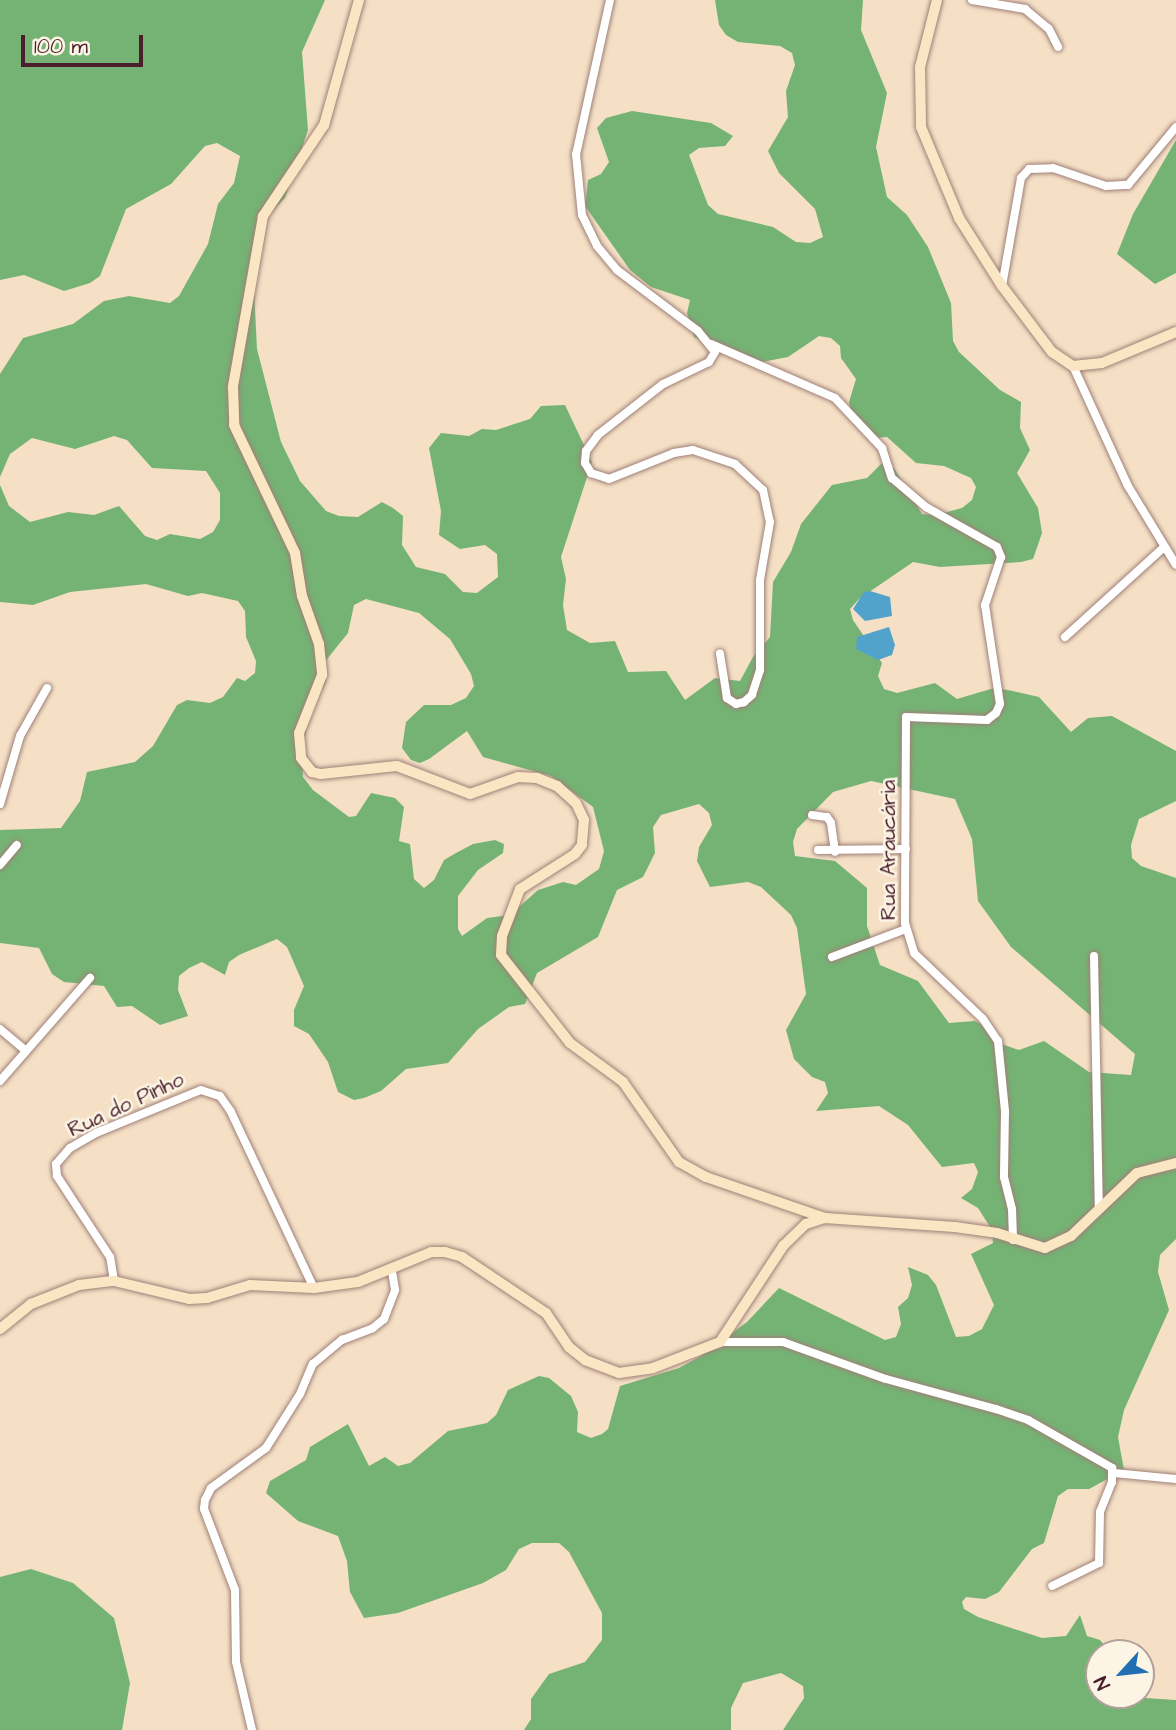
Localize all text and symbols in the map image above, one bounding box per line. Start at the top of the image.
scale bar [24,21,147,65]
text: 100 m [34,32,88,61]
street label: Rua Araucária [876,780,902,920]
street label: Rua do Pinho [64,1067,188,1143]
north arrow [1085,1639,1155,1709]
text: N [1088,1671,1117,1694]

